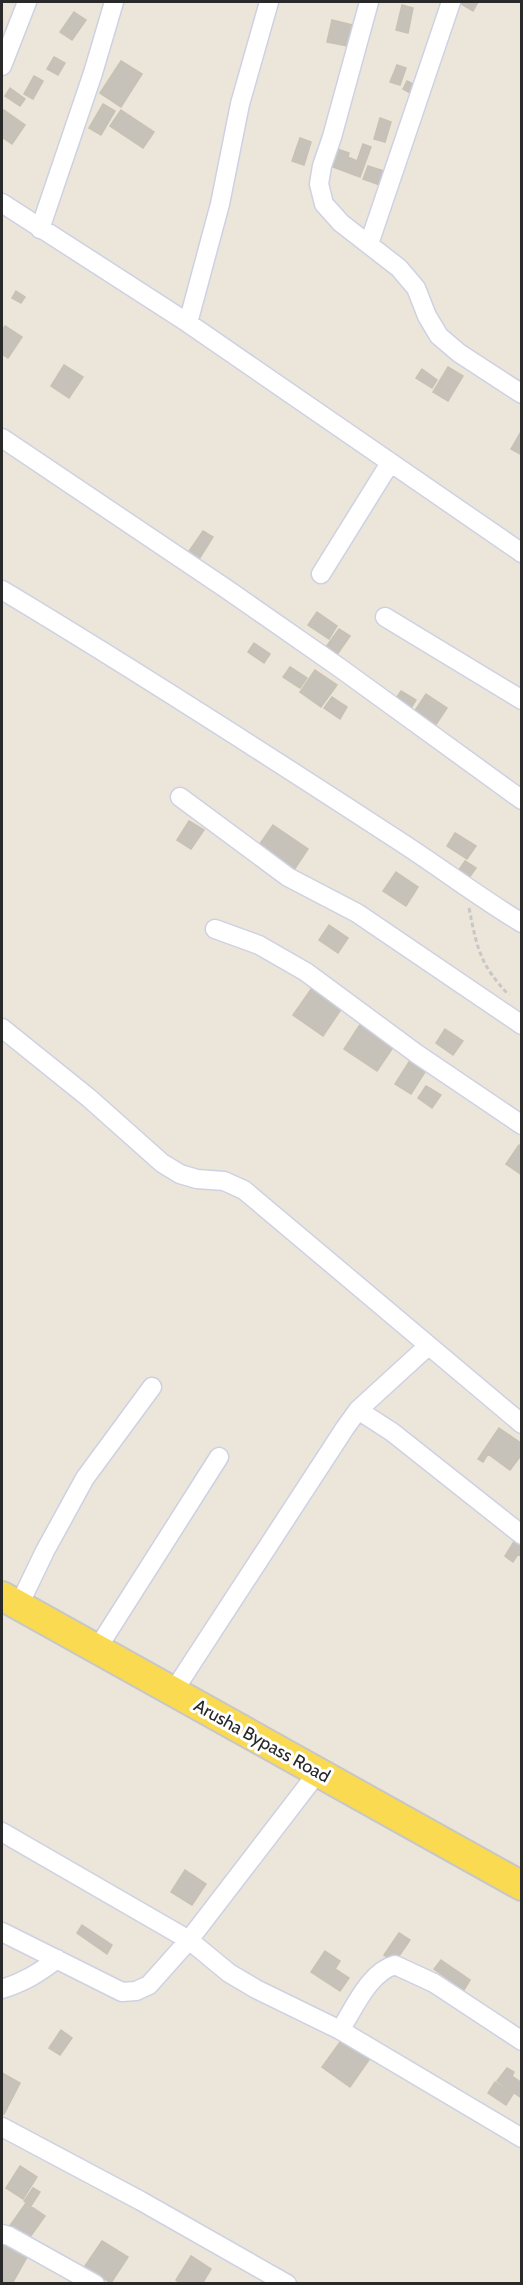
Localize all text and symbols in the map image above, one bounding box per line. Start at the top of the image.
street label: Arusha Bypass Road [190,1694,334,1788]

